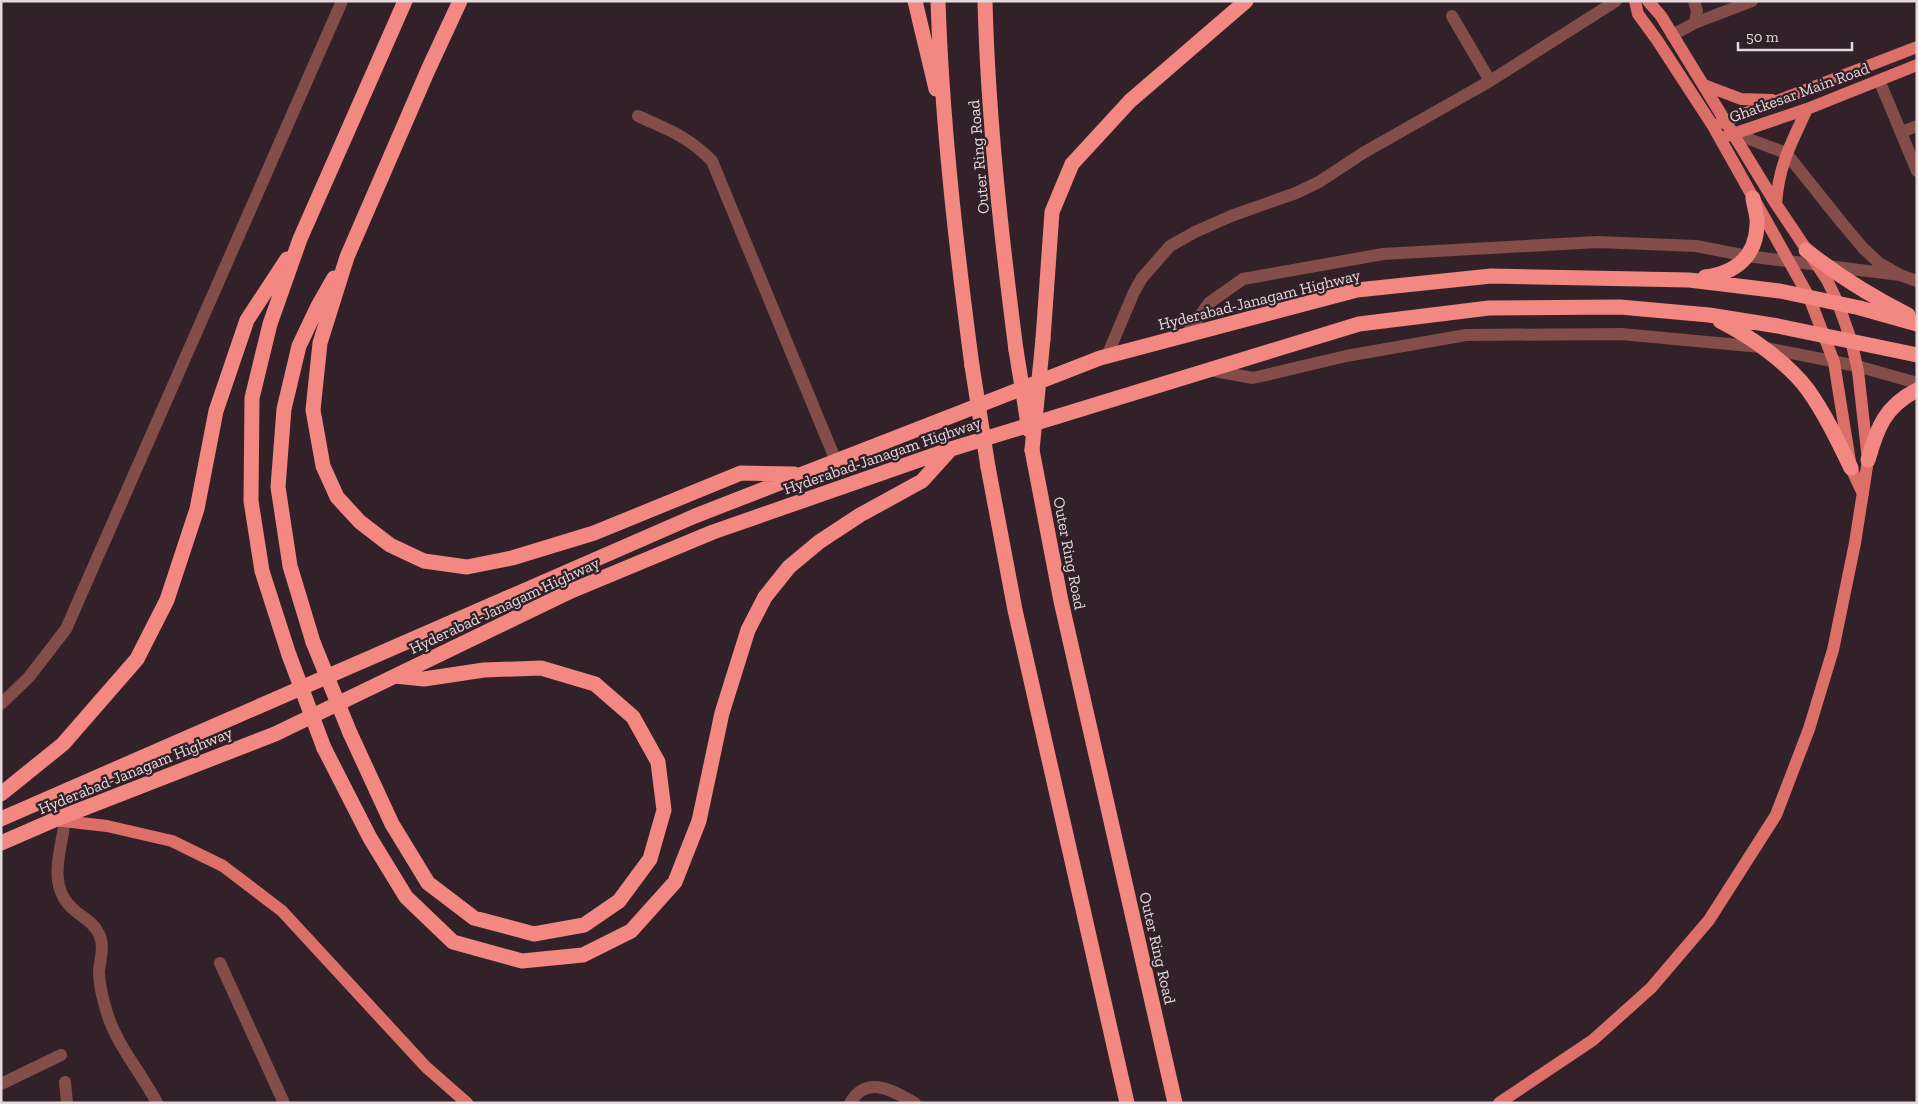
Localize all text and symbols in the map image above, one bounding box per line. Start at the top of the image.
scale bar [1738,20,1852,52]
text: 50 m [1746,28,1779,46]
street label: Ghatkesar Main Road [1727,58,1872,127]
street label: Outer Ring Road [964,99,993,215]
street label: Hyderabad-Janagam Highway [1156,265,1363,334]
street label: Hyderabad-Janagam Highway [781,412,984,498]
street label: Outer Ring Road [1049,495,1090,611]
street label: Hyderabad-Janagam Highway [406,553,603,658]
street label: Hyderabad-Janagam Highway [35,722,236,818]
street label: Outer Ring Road [1135,890,1180,1006]

